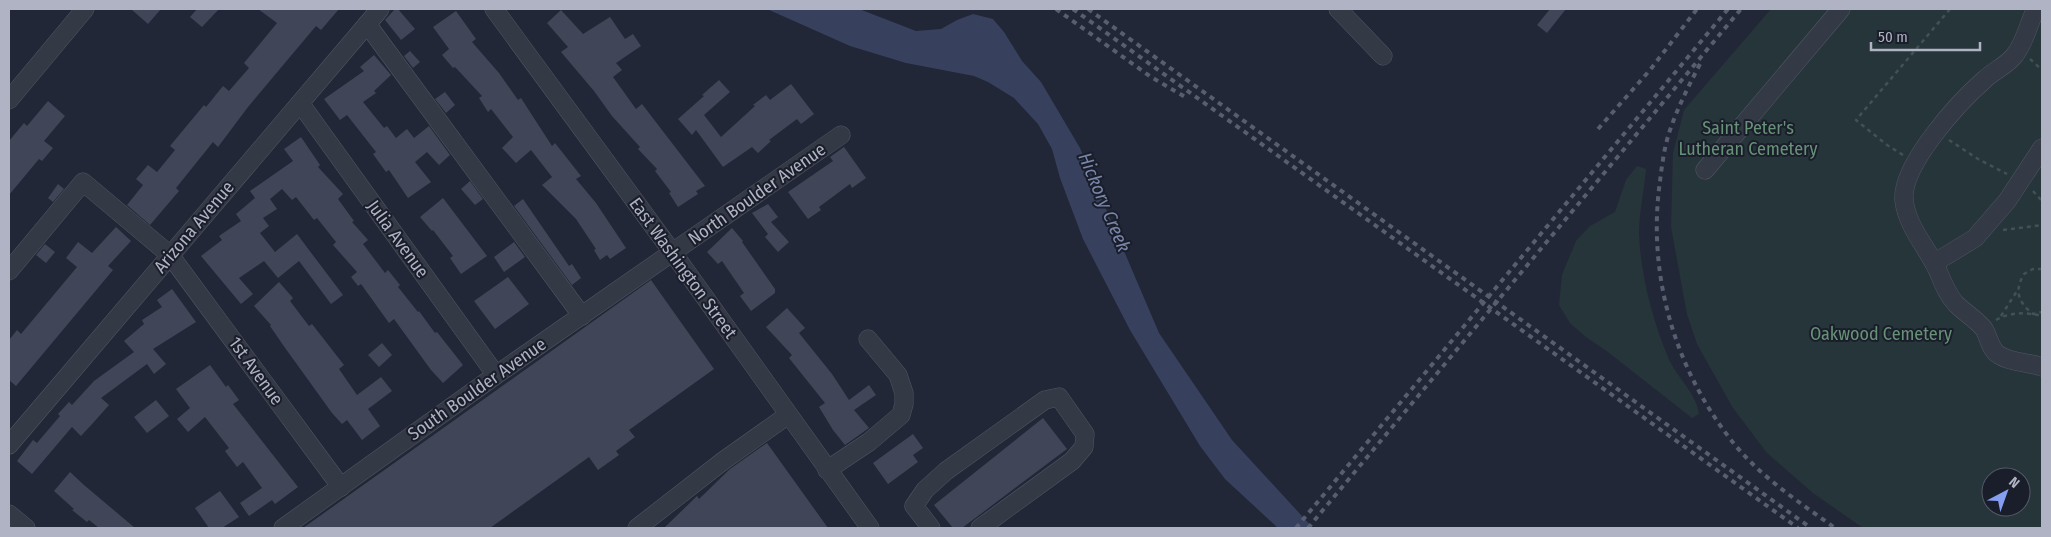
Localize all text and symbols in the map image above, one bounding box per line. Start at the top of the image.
scale bar [1871,20,1980,52]
text: 50 m [1878,28,1908,46]
park label: Saint Peter's Lutheran Cemetery [1679,117,1817,160]
street label: North Boulder Avenue [684,138,830,250]
water label: Hickory Creek [1073,149,1136,255]
street label: Arizona Avenue [149,176,239,277]
street label: East Washington Street [624,193,742,343]
street label: Julia Avenue [362,196,434,282]
park label: Oakwood Cemetery [1810,323,1952,345]
street label: 1st Avenue [224,333,288,409]
street label: South Boulder Avenue [404,333,551,445]
north arrow [1981,467,2031,517]
text: N [2005,473,2023,492]

